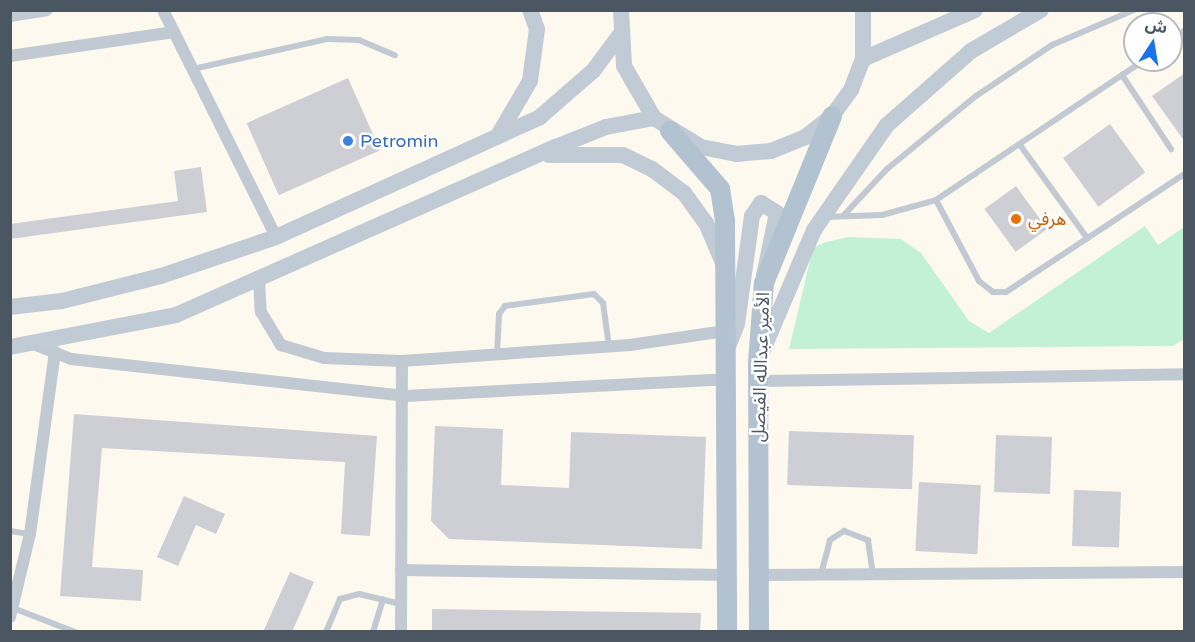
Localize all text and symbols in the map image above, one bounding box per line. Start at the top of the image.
north arrow [1123,12,1183,72]
text: ش [1144,14,1169,38]
place label: Petromin [360,130,438,152]
marker: Petromin [341,134,355,148]
place label: هرفي [1028,208,1066,230]
marker: هرفي [1009,212,1023,226]
street label: الأمير عبدالله الفيصل [748,292,774,442]

